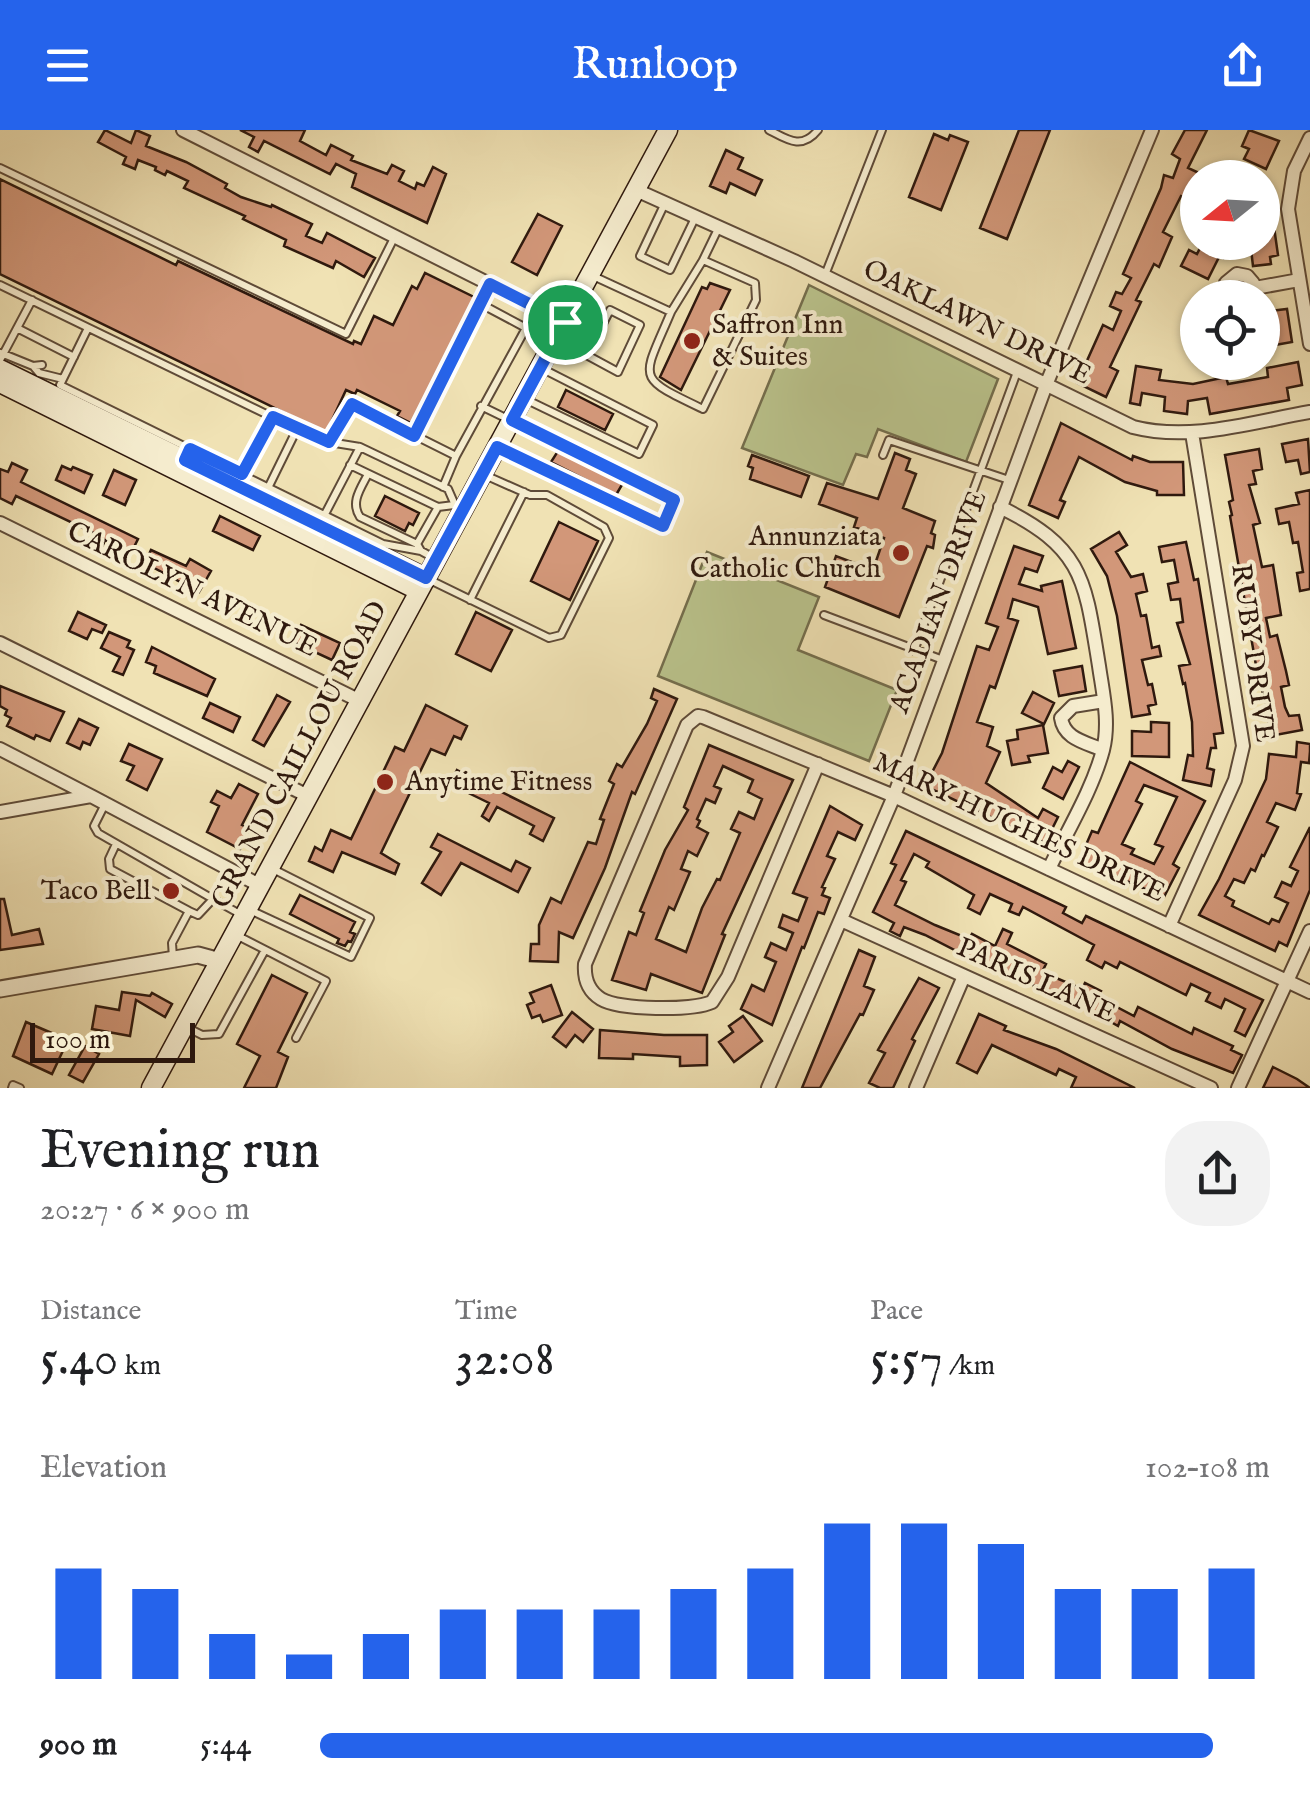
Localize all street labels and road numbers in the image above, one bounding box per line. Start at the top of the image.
street label: OAKLAWN DRIVE [857,253,1097,393]
street label: ACADIAN DRIVE [882,486,995,719]
street label: CAROLYN AVENUE [61,514,323,666]
street label: RUBY DRIVE [1222,561,1282,745]
street label: GRAND CAILLOU ROAD [204,595,396,915]
street label: MARY HUGHES DRIVE [868,745,1170,911]
street label: PARIS LANE [951,930,1121,1032]

